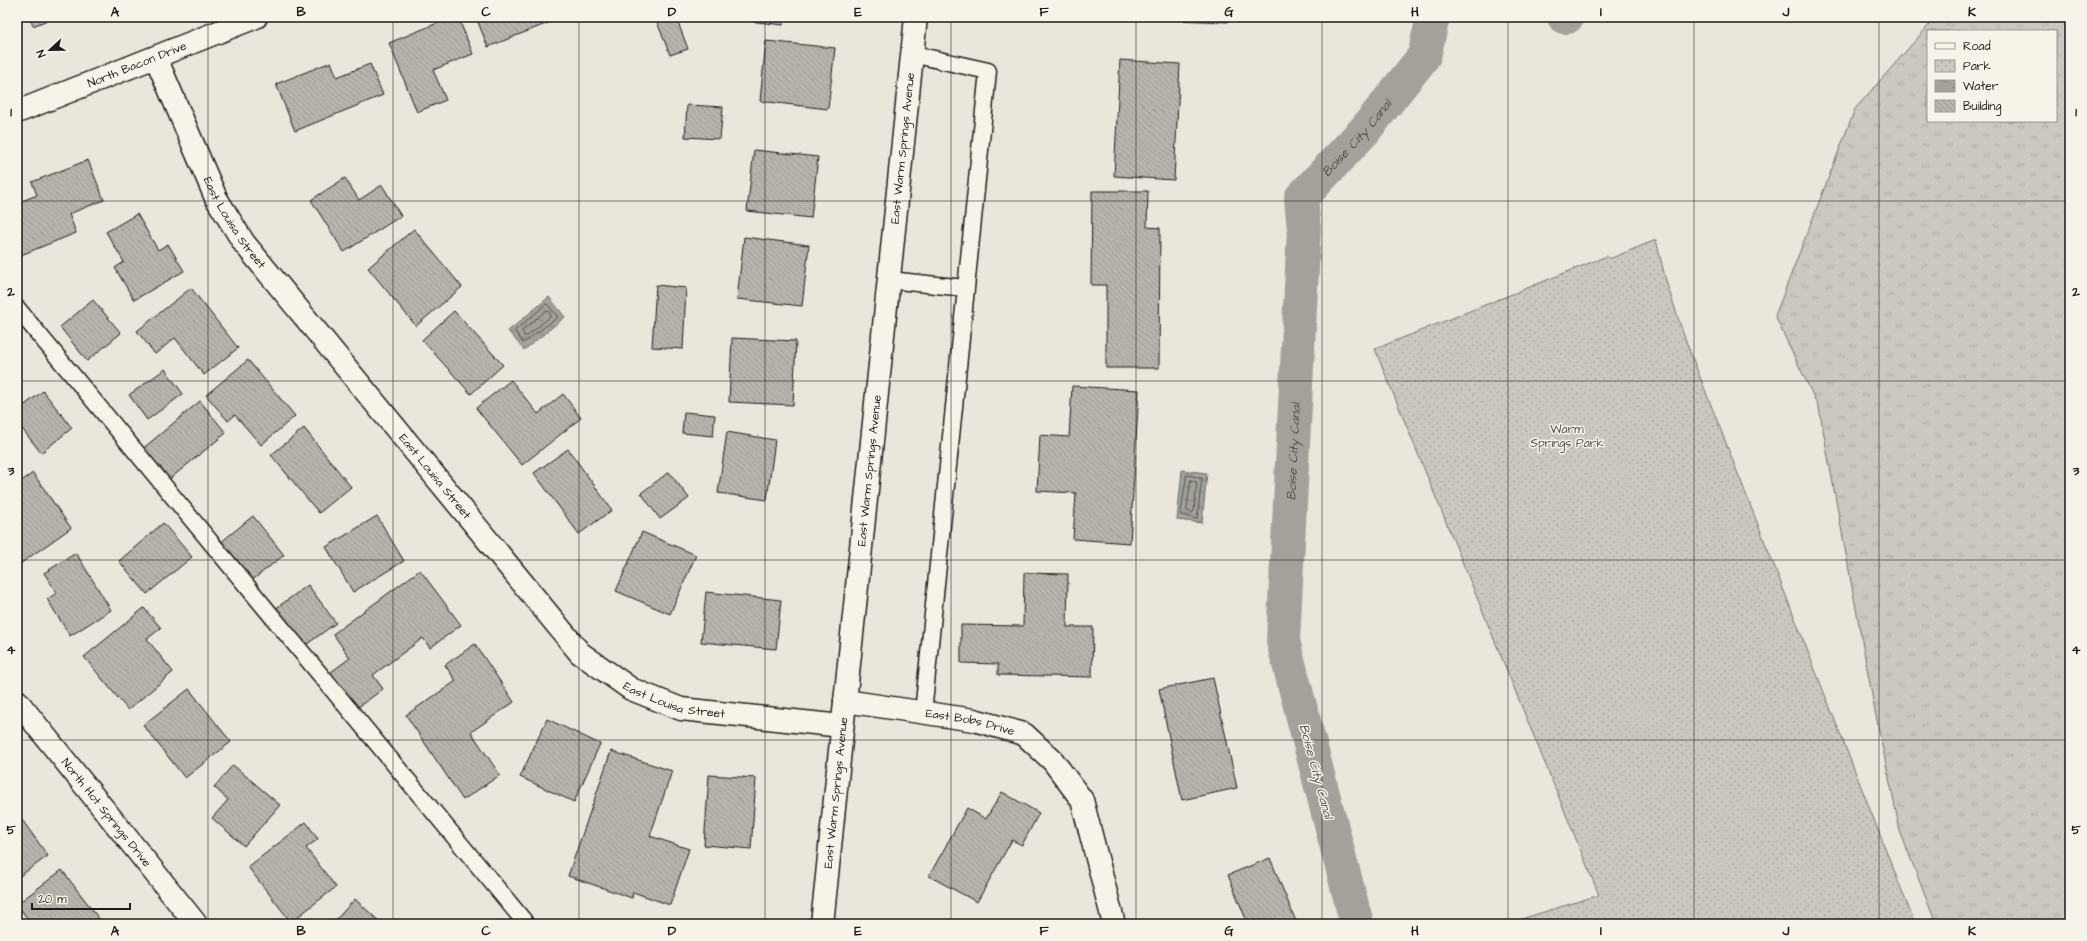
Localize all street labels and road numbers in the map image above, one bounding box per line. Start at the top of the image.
street label: North Bacon Drive [85,37,190,92]
street label: East Warm Springs Avenue [887,71,919,225]
street label: East Louisa Street [199,174,270,273]
street label: East Warm Springs Avenue [853,394,886,547]
street label: East Louisa Street [395,430,475,523]
street label: East Louisa Street [619,678,726,723]
street label: East Bobs Drive [924,705,1017,740]
street label: East Warm Springs Avenue [820,716,852,869]
street label: North Hot Springs Drive [57,755,155,871]

